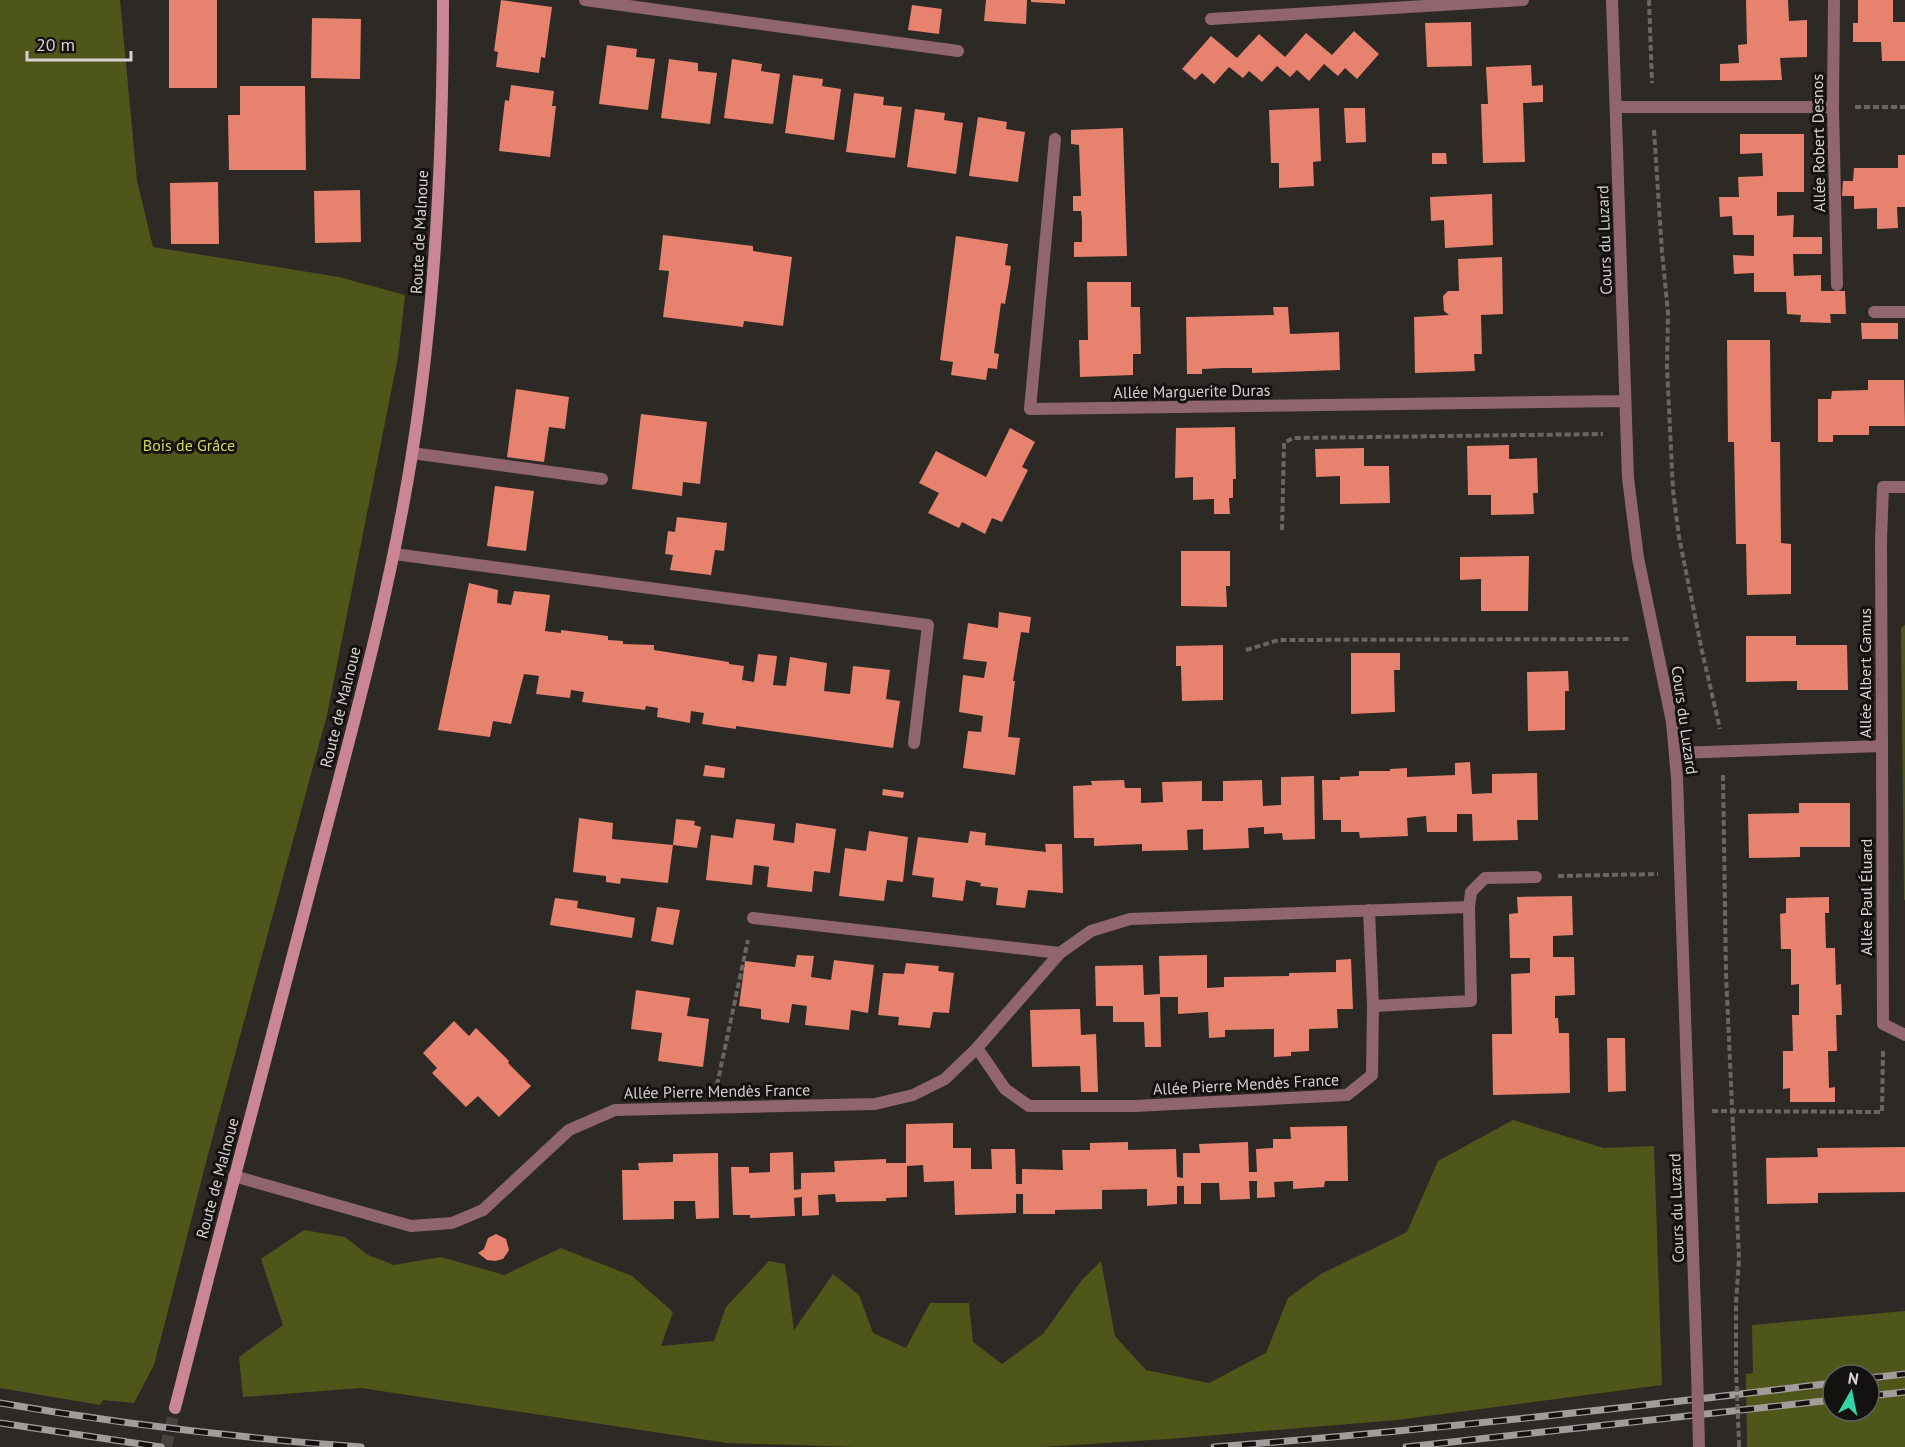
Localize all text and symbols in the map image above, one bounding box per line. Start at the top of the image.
scale bar [27,24,130,62]
text: 20 m [36,33,75,56]
street label: Allée Robert Desnos [1807,73,1829,212]
street label: Route de Malnoue [406,170,432,294]
street label: Cours du Luzard [1592,185,1616,295]
street label: Allée Marguerite Duras [1113,380,1271,402]
park label: Bois de Grâce [143,435,235,455]
street label: Allée Albert Camus [1855,608,1875,738]
street label: Route de Malnoue [315,644,365,770]
street label: Cours du Luzard [1667,664,1703,776]
street label: Allée Paul Éluard [1856,839,1876,955]
street label: Allée Pierre Mendès France [1152,1069,1340,1099]
street label: Allée Pierre Mendès France [624,1079,810,1103]
street label: Route de Malnoue [191,1116,243,1240]
street label: Cours du Luzard [1664,1153,1688,1263]
north arrow [1821,1363,1881,1423]
text: N [1847,1367,1860,1389]

